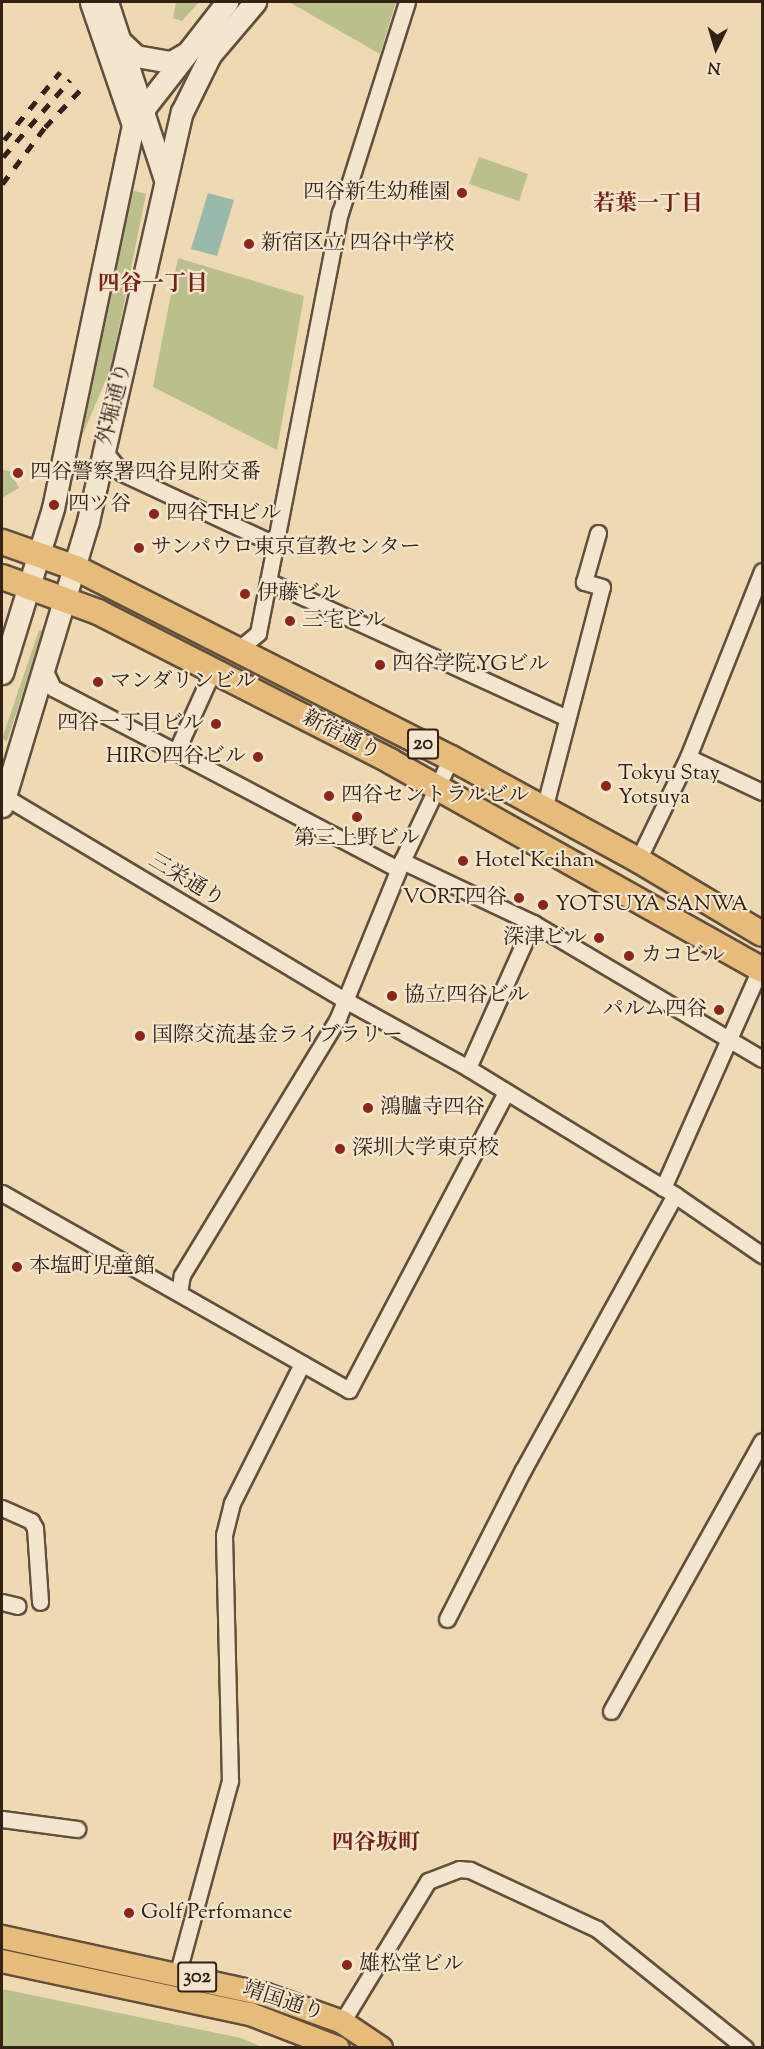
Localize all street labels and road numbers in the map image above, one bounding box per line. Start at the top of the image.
street label: 外堀通り [93,360,137,448]
street label: 新宿通り [298,706,384,766]
road number: 20 [406,727,440,761]
street label: 三栄通り [144,849,228,913]
road number: 302 [176,1960,218,1994]
street label: 靖国通り [239,1977,327,2027]

